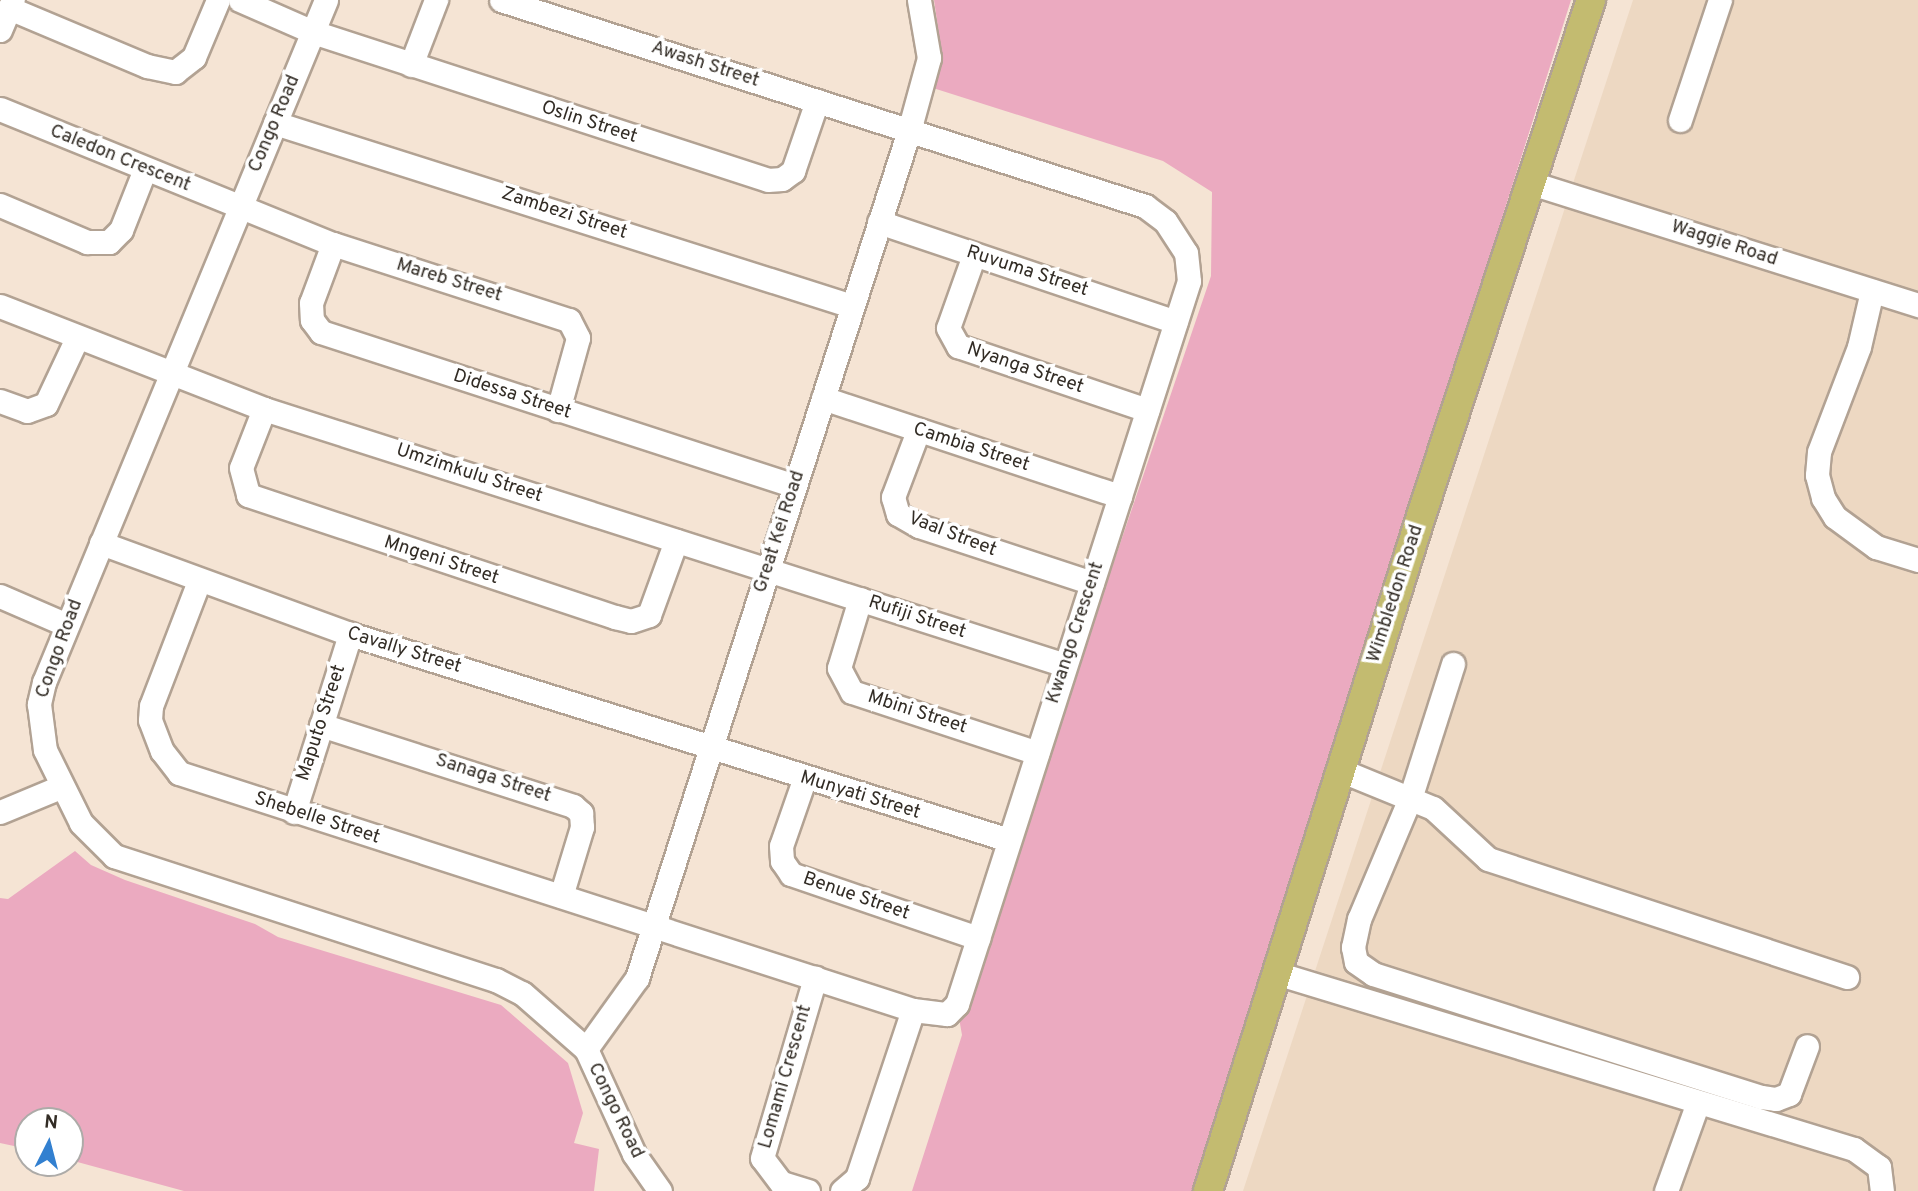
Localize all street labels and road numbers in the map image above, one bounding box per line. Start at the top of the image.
street label: Awash Street [648,37,762,93]
street label: Congo Road [244,72,306,176]
street label: Oslin Street [538,97,640,149]
street label: Caledon Crescent [46,120,194,198]
street label: Zambezi Street [498,183,630,245]
street label: Waggie Road [1668,216,1780,272]
street label: Ruvuma Street [963,242,1091,302]
street label: Mareb Street [393,254,505,308]
street label: Nyanga Street [964,338,1086,400]
street label: Didessa Street [450,365,574,425]
street label: Cambia Street [910,418,1032,478]
street label: Umzimkulu Street [393,440,545,508]
street label: Great Kei Road [750,468,810,596]
street label: Vaal Street [905,508,999,562]
street label: Wimbledon Road [1363,522,1429,666]
street label: Mngeni Street [381,532,501,590]
street label: Kwango Crescent [1042,559,1110,707]
street label: Rufiji Street [865,592,969,644]
street label: Congo Road [32,596,88,702]
street label: Cavally Street [344,623,464,679]
street label: Maputo Street [293,662,351,784]
street label: Mbini Street [864,686,970,740]
street label: Sanaga Street [432,750,554,808]
street label: Munyati Street [797,767,923,825]
street label: Shebelle Street [251,788,383,850]
street label: Benue Street [800,868,912,926]
street label: Lomami Crescent [755,1002,817,1152]
street label: Congo Road [582,1059,648,1163]

